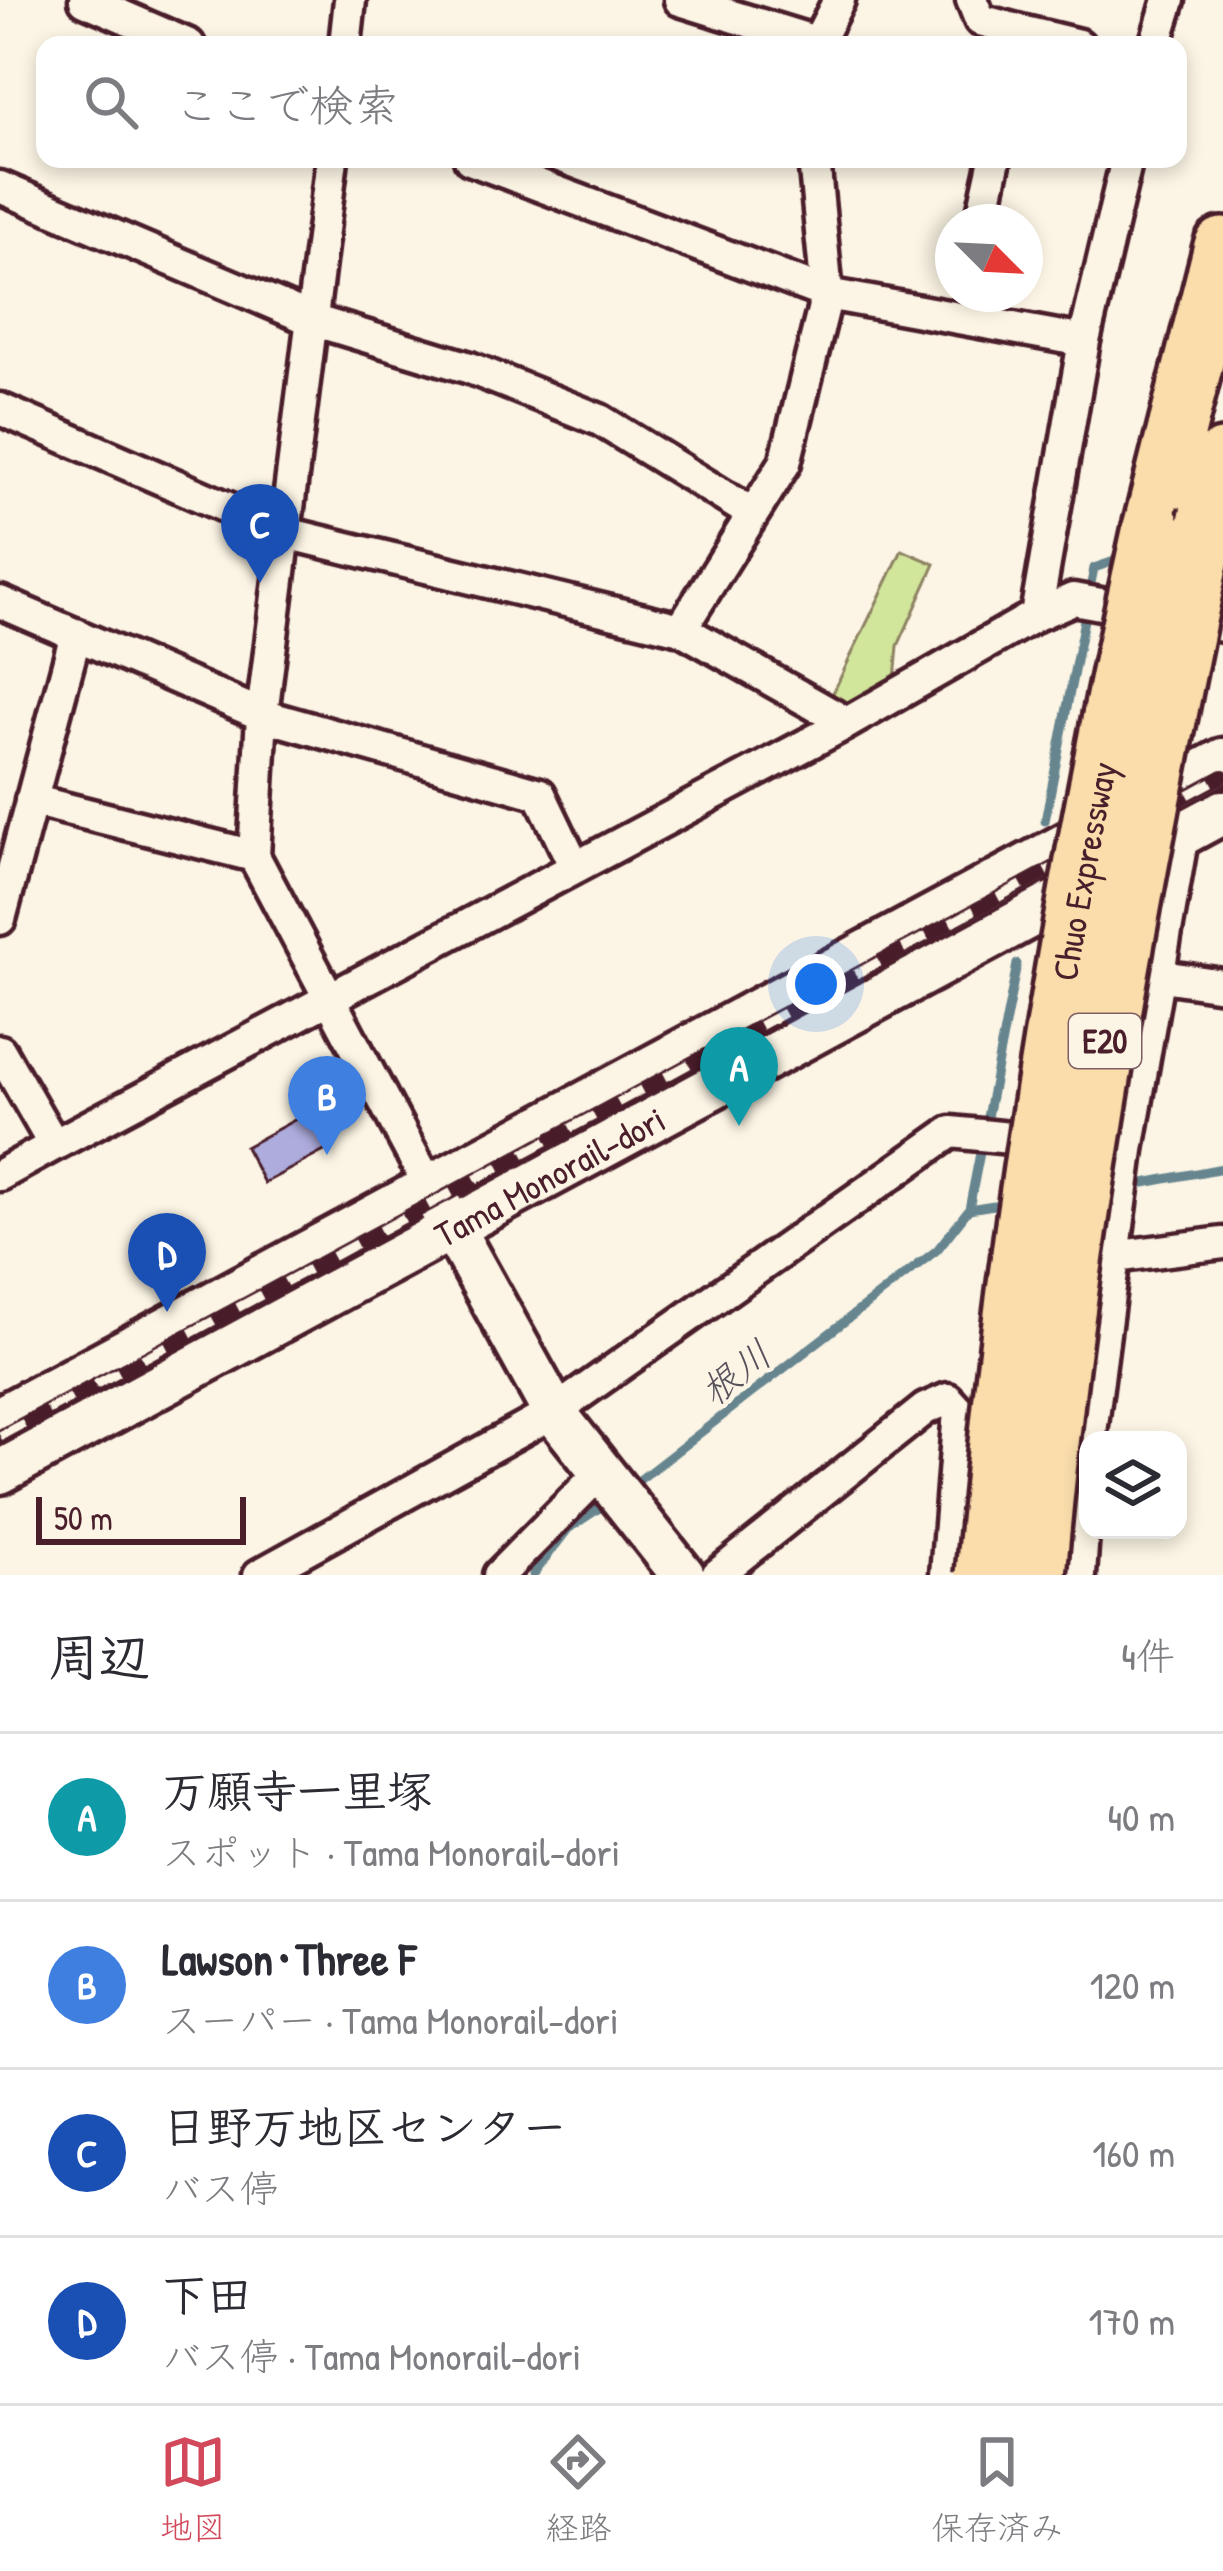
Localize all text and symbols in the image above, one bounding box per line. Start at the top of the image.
search box [36,36,1187,168]
icon: search [78,69,144,135]
text: ここで検索 [174,74,399,135]
north arrow [935,204,1043,312]
pin: C [221,484,299,583]
street label: Chuo Expressway [1039,757,1127,984]
your location [786,954,846,1014]
road number: E20 [1069,1014,1141,1068]
pin: A [700,1027,778,1126]
pin: B [288,1056,366,1155]
street label: Tama Monorail-dori [425,1093,673,1258]
pin: D [128,1213,206,1312]
water label: 根川 [688,1327,782,1417]
map controls [1079,1431,1187,1539]
button: layers [1079,1431,1187,1539]
scale bar [36,1491,246,1544]
text: 50 m [54,1496,113,1540]
text: 周辺 [48,1622,150,1691]
text: 4件 [1121,1629,1175,1682]
text: 万願寺一里塚 [162,1760,432,1821]
text: A [77,1790,97,1843]
text: 40 m [1107,1790,1175,1843]
text: スポット · Tama Monorail-dori [162,1825,620,1878]
text: Lawson･Three F [162,1928,416,1989]
text: B [77,1958,97,2011]
text: 120 m [1090,1958,1175,2011]
text: スーパー · Tama Monorail-dori [162,1993,619,2046]
text: 日野万地区センター [162,2096,567,2157]
text: C [76,2126,98,2179]
text: 160 m [1092,2126,1175,2179]
text: バス停 [162,2161,279,2214]
text: 下田 [162,2264,252,2325]
text: D [78,2294,96,2347]
text: 170 m [1089,2294,1175,2347]
text: バス停 · Tama Monorail-dori [162,2329,581,2382]
tab: 地図 [160,2429,226,2549]
tab: 経路 [545,2429,611,2549]
tab: 保存済み [931,2429,1063,2549]

